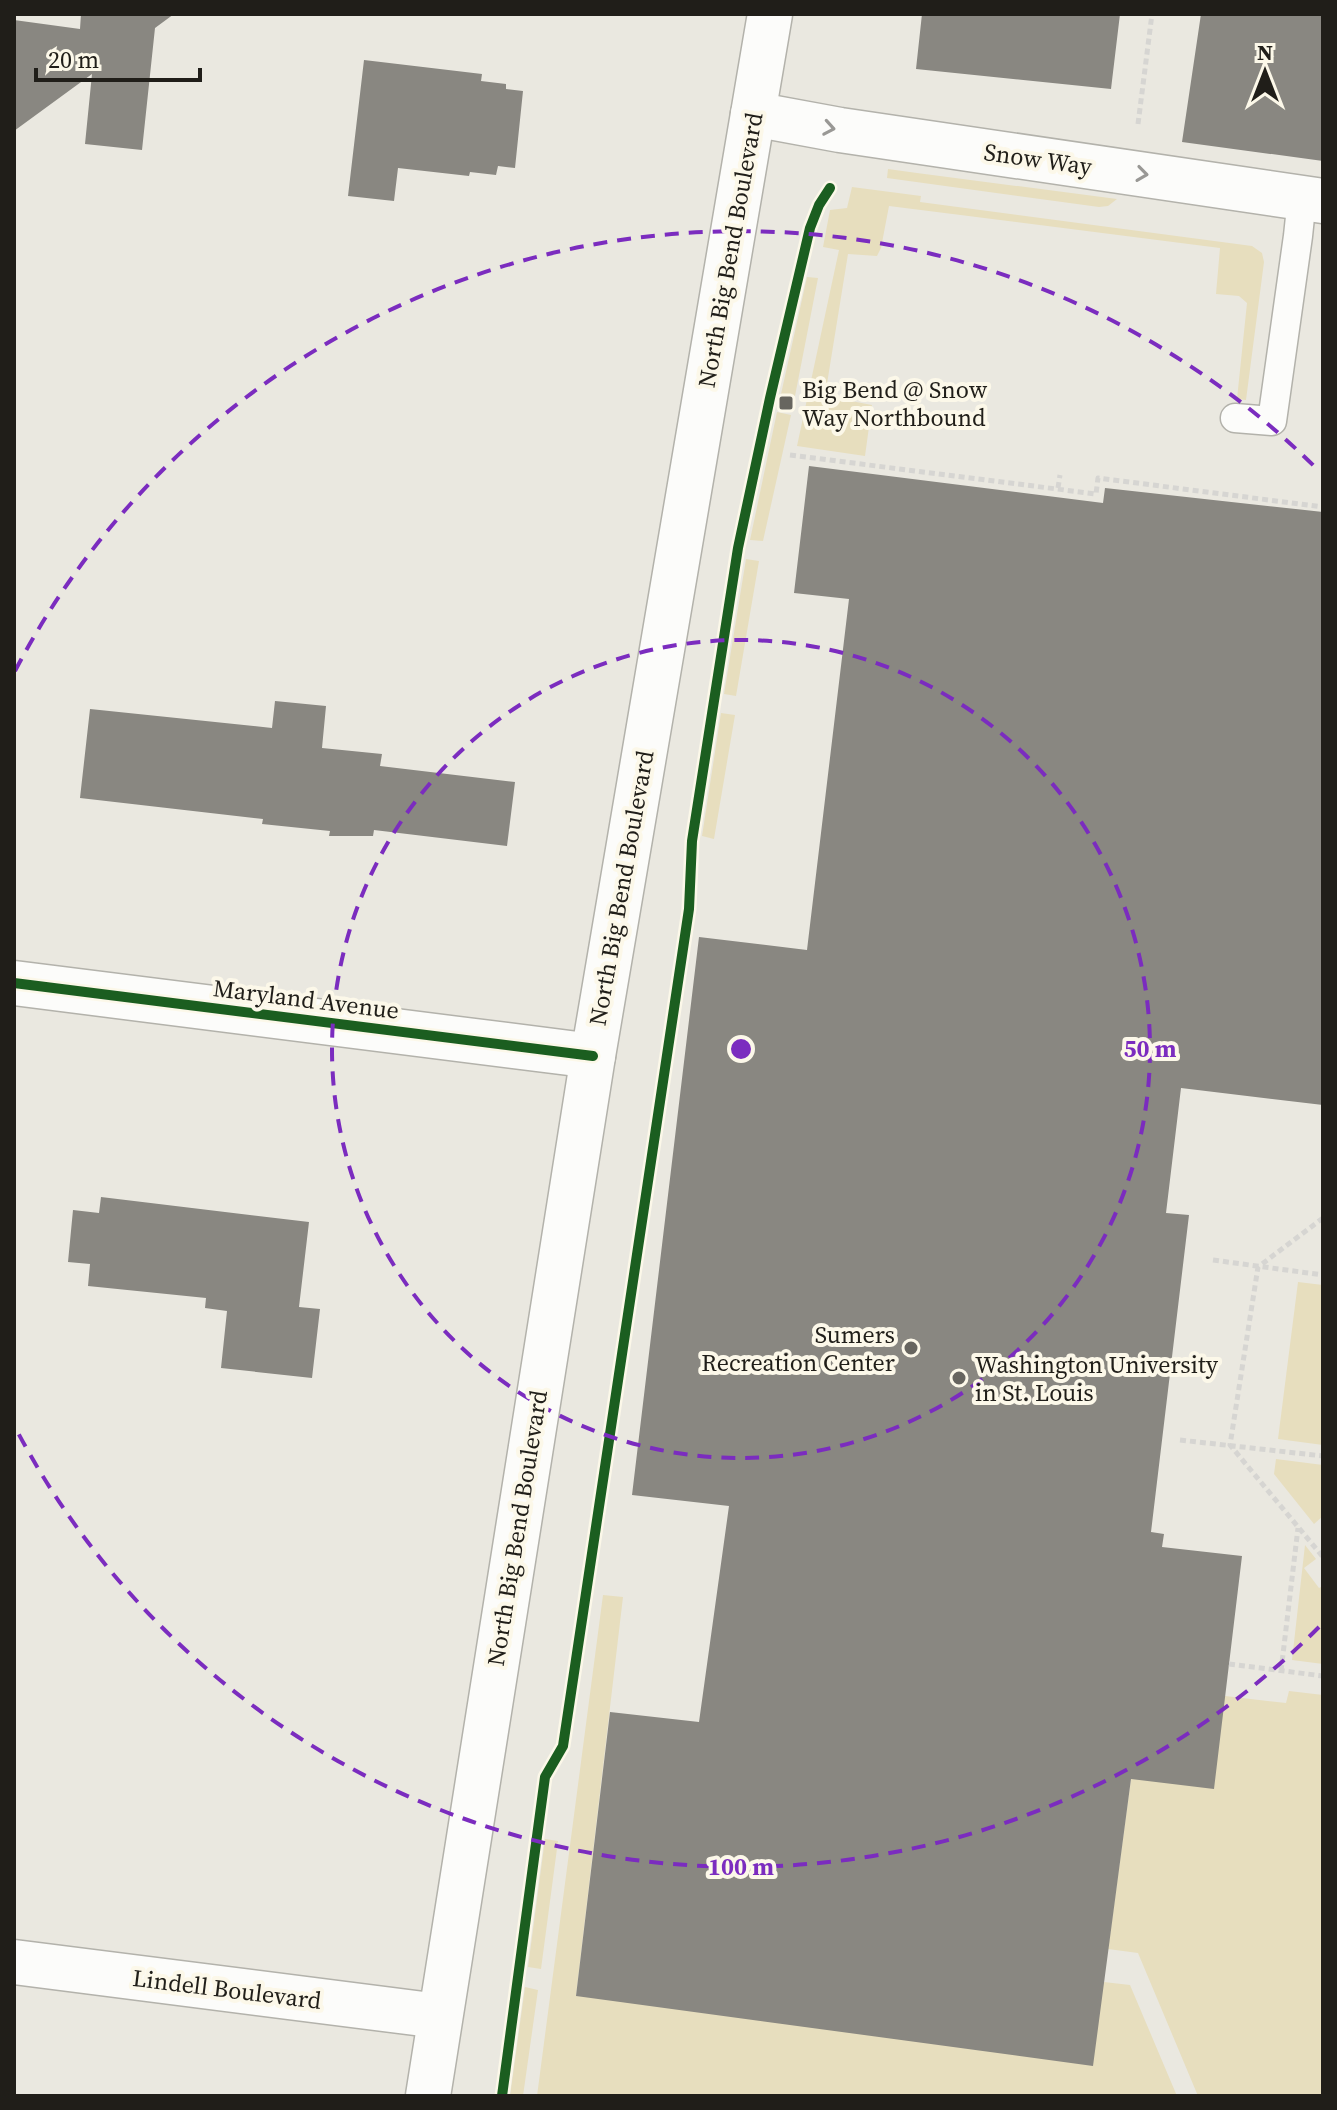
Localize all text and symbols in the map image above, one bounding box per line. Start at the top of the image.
scale bar [36,32,200,82]
north arrow [1225,32,1305,112]
text: N [1257,37,1273,67]
text: 20 m [48,43,99,76]
street label: North Big Bend Boulevard [690,109,771,390]
one-way arrow [823,119,836,136]
street label: Snow Way [982,135,1095,183]
one-way arrow [1135,165,1149,182]
place label: Big Bend @ Snow Way Northbound [802,373,988,434]
marker: Big Bend @ Snow Way Northbound [777,394,795,412]
street label: North Big Bend Boulevard [581,747,662,1028]
street label: Maryland Avenue [211,971,401,1027]
text: 50 m [1124,1032,1177,1065]
centre of rings [727,1035,755,1063]
place label: Sumers Recreation Center [701,1318,895,1379]
marker: Sumers Recreation Center [902,1339,920,1357]
place label: Washington University in St. Louis [975,1348,1219,1409]
marker: Washington University in St. Louis [950,1369,968,1387]
street label: North Big Bend Boulevard [479,1387,555,1668]
text: 100 m [708,1850,774,1883]
street label: Lindell Boulevard [131,1961,324,2017]

